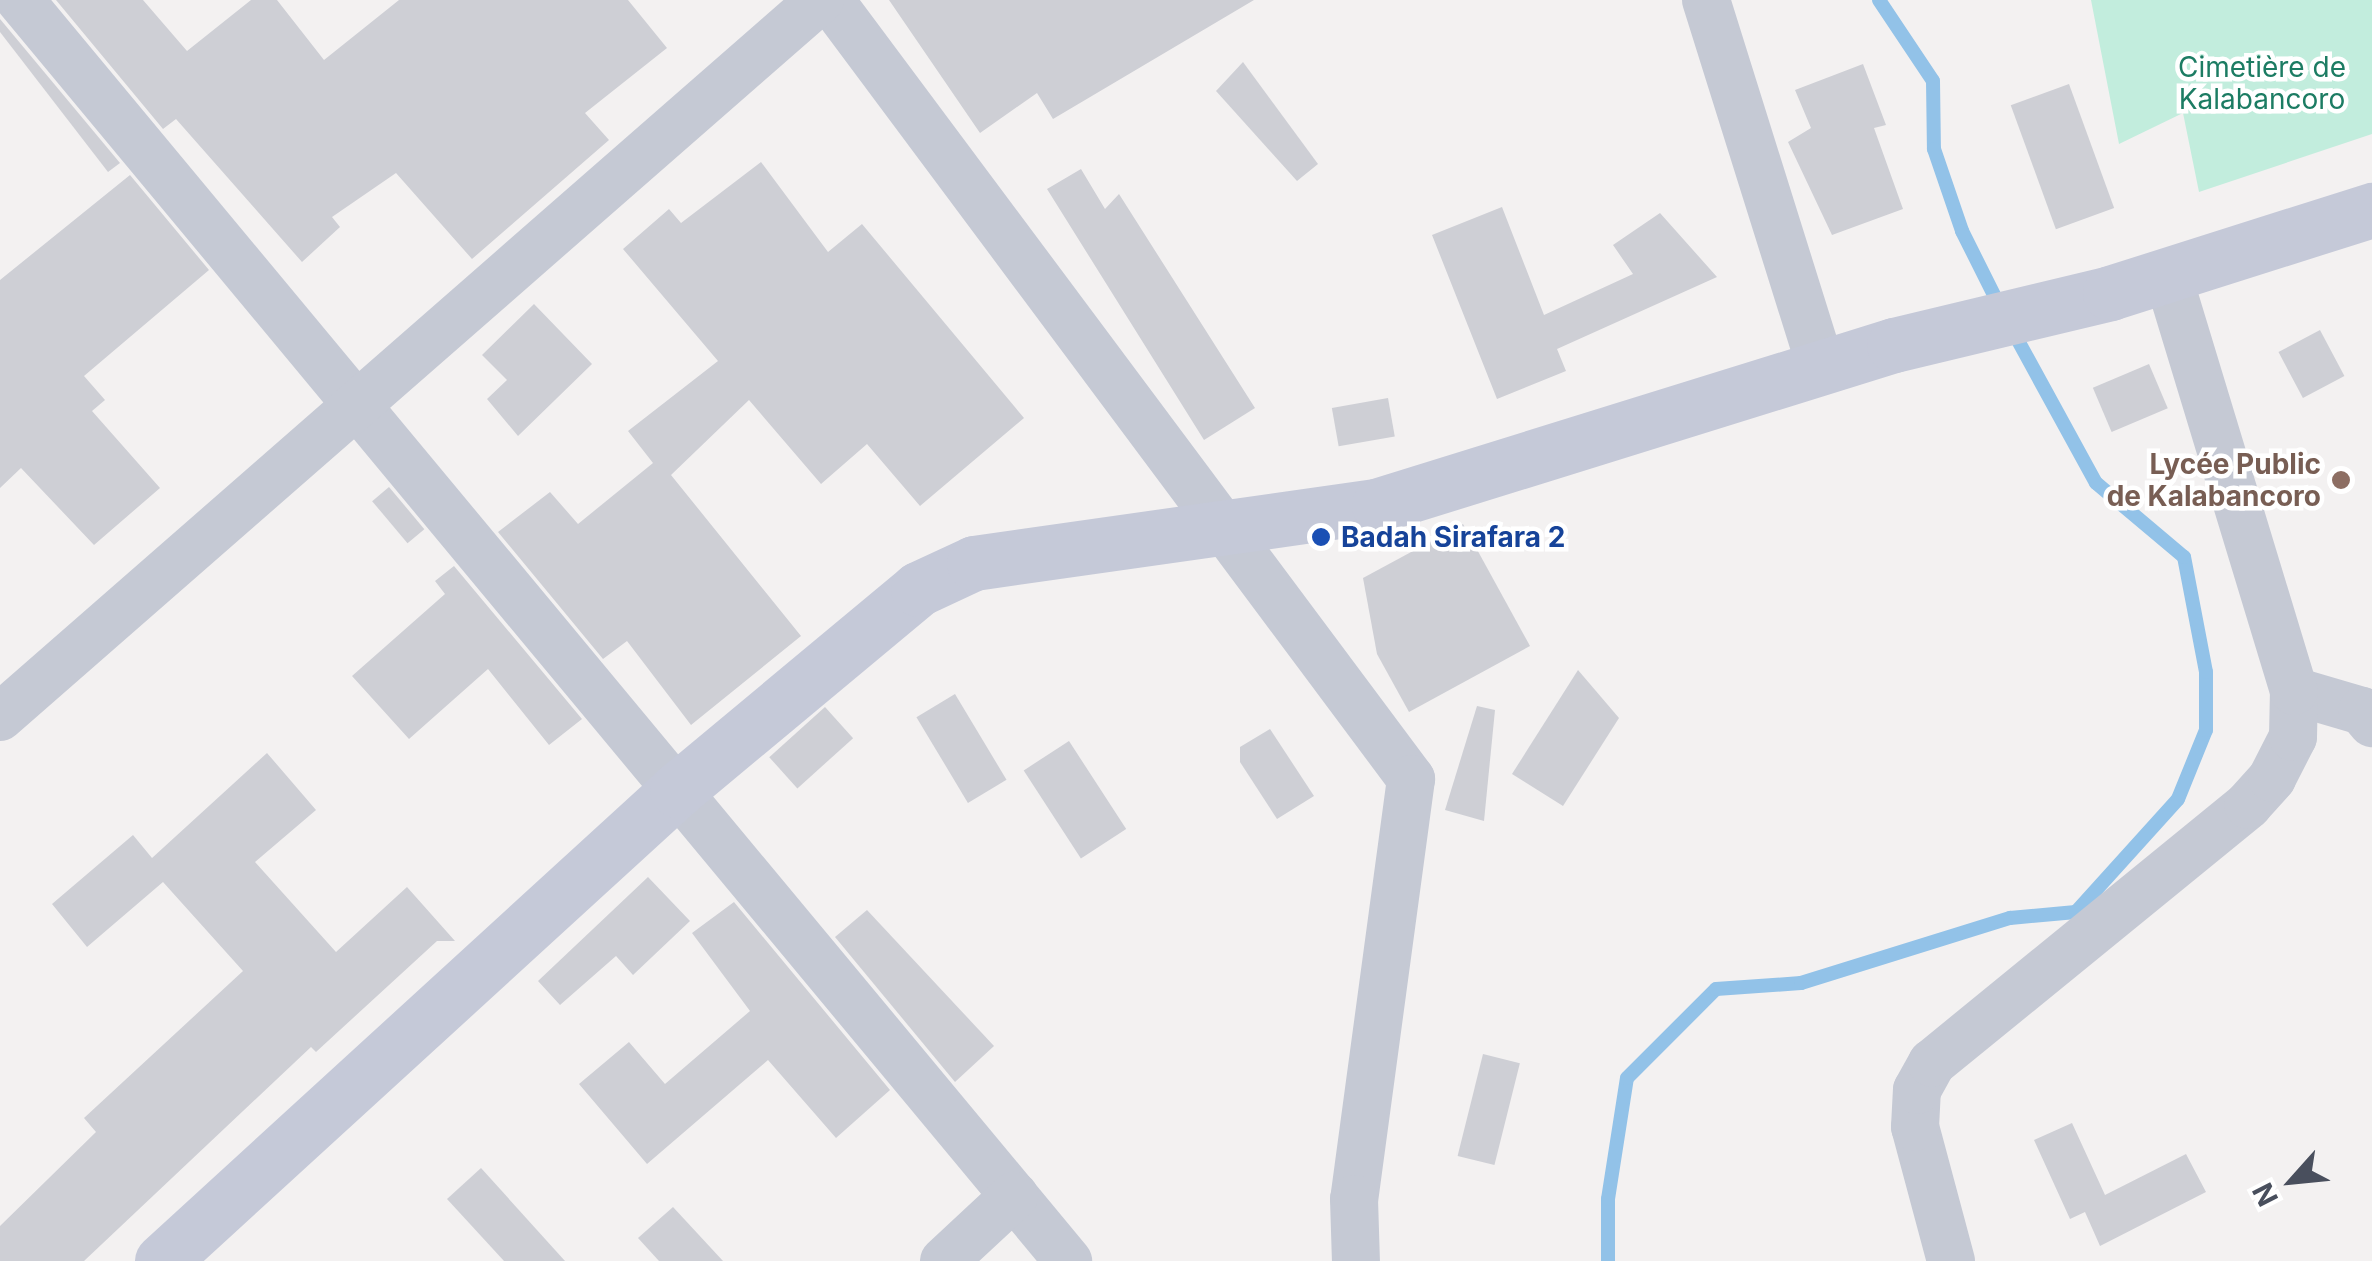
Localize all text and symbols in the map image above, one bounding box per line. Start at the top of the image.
park label: Cimetière de Kalabancoro [2178,50,2346,116]
place label: Lycée Public de Kalabancoro [2107,447,2321,513]
marker: Lycée Public de Kalabancoro [2330,469,2352,491]
place label: Badah Sirafara 2 [1341,520,1565,554]
marker: Badah Sirafara 2 [1310,526,1332,548]
north arrow [2242,1131,2342,1231]
text: N [2245,1177,2285,1212]

